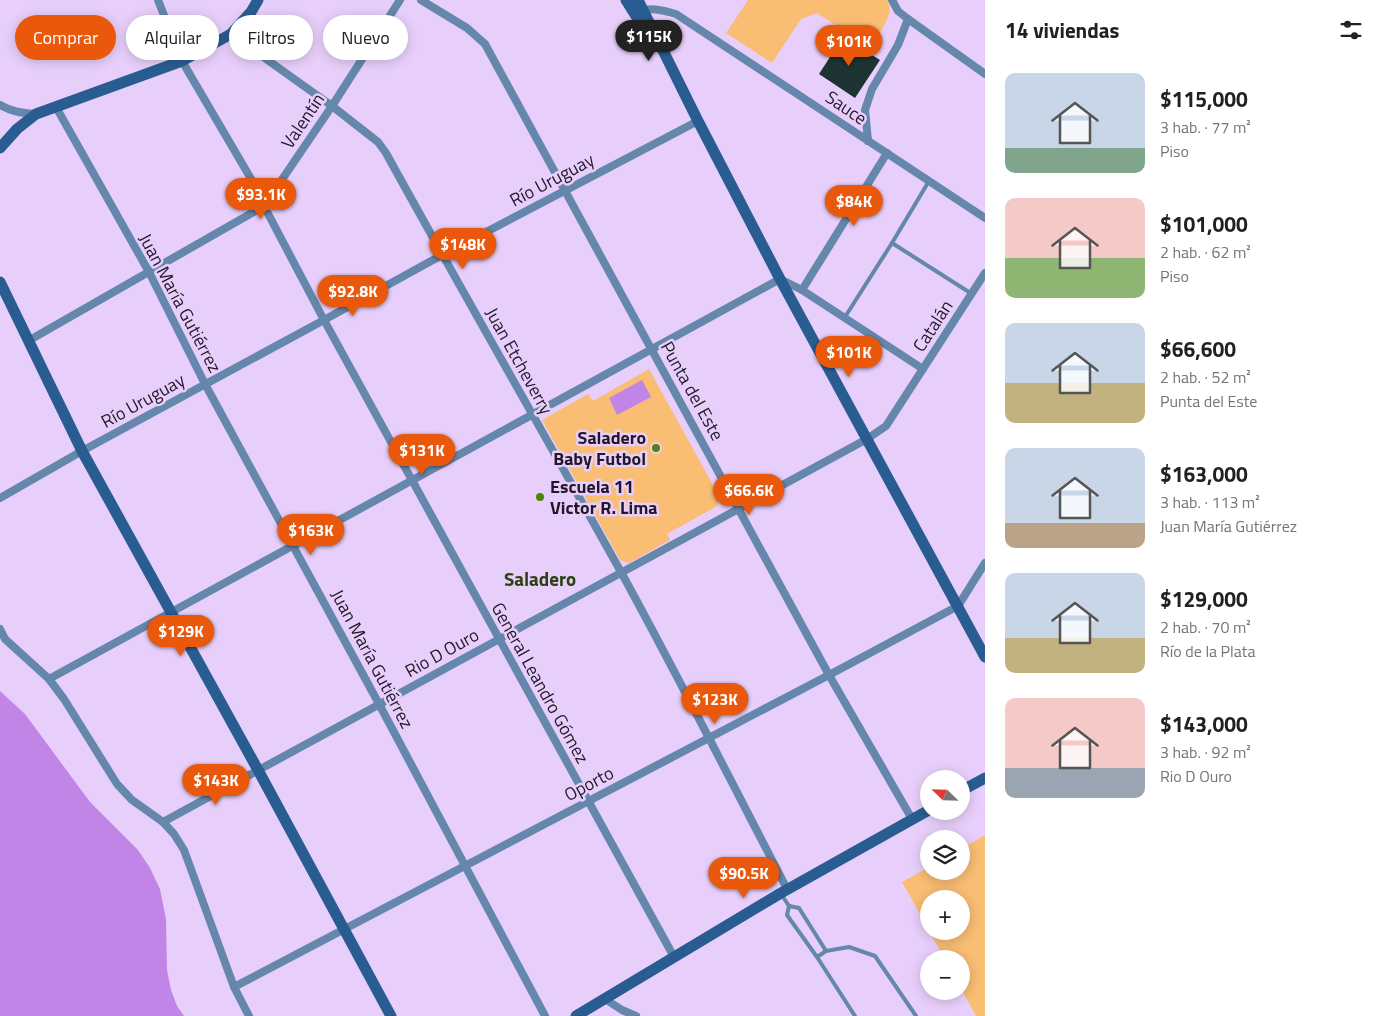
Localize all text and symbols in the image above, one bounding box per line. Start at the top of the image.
text: 14 viviendas [1005,14,1119,46]
chip: Comprar [15,15,116,60]
chip: Alquilar [126,15,219,60]
chip: Filtros [229,15,313,60]
chip: Nuevo [323,15,408,60]
icon: filters [1337,16,1365,44]
pin: $115K [614,20,684,62]
text: $115K [626,24,672,48]
pin: $101K [814,24,884,67]
text: $101K [826,29,872,53]
text: $115,000 [1160,83,1248,115]
street label: Sauce [820,84,873,131]
street label: Valentín [274,88,331,154]
icon: home [1045,93,1105,153]
text: 3 hab. · 77 m² [1160,115,1251,139]
text: Piso [1160,139,1189,163]
street label: Río Uruguay [505,146,599,213]
pin: $93.1K [220,178,302,220]
text: $93.1K [236,182,286,206]
pin: $84K [824,184,884,227]
text: $84K [836,189,872,213]
text: $101,000 [1160,208,1248,240]
icon: home [1045,218,1105,278]
street label: Juan María Gutiérrez [132,228,229,377]
pin: $148K [428,228,498,270]
text: $148K [440,232,486,256]
text: 2 hab. · 62 m² [1160,240,1251,264]
text: Piso [1160,264,1189,288]
pin: $92.8K [312,274,394,317]
text: $92.8K [328,279,378,303]
street label: Catalán [906,294,959,357]
street label: Juan Etcheverry [479,302,560,420]
text: $66,600 [1160,333,1236,365]
street label: Punta del Este [654,336,731,445]
pin: $101K [814,336,884,378]
text: $101K [826,340,872,364]
icon: home [1045,343,1105,403]
text: 2 hab. · 52 m² [1160,365,1251,389]
street label: Río Uruguay [96,366,190,435]
text: Punta del Este [1160,389,1257,413]
place label: Saladero Baby Futbol [553,424,646,472]
pin: $131K [387,434,457,476]
text: $131K [399,438,445,462]
marker: Saladero Baby Futbol [650,442,662,454]
text: $163,000 [1160,458,1248,490]
icon: home [1045,468,1105,528]
place label: Escuela 11 Victor R. Lima [550,473,657,521]
pin: $66.6K [708,474,790,516]
text: $66.6K [724,478,774,502]
text: 3 hab. · 113 m² [1160,490,1260,514]
marker: Escuela 11 Victor R. Lima [534,491,546,503]
pin: $163K [276,514,346,556]
text: Juan María Gutiérrez [1160,514,1297,538]
text: $163K [288,518,334,542]
district label: Saladero [504,564,576,593]
text: $129,000 [1160,583,1248,615]
street label: Juan María Gutiérrez [324,584,421,733]
icon: home [1045,593,1105,653]
street label: General Leandro Gómez [485,597,596,768]
pin: $129K [146,614,216,657]
text: 2 hab. · 70 m² [1160,615,1251,639]
text: $129K [158,619,204,643]
street label: Rio D Ouro [400,621,484,684]
text: Río de la Plata [1160,639,1255,663]
pin: $123K [680,682,750,725]
text: $123K [692,687,738,711]
text: $143,000 [1160,708,1248,740]
icon: home [1045,718,1105,778]
text: 3 hab. · 92 m² [1160,740,1251,764]
street label: Oporto [559,759,618,808]
pin: $143K [181,764,251,806]
text: Rio D Ouro [1160,764,1232,788]
text: $143K [193,768,239,792]
north arrow [920,770,970,820]
map controls [920,770,970,1000]
button: layers [920,830,970,880]
pin: $90.5K [703,856,785,899]
text: $90.5K [719,861,769,885]
button: + [920,890,970,940]
button: − [920,950,970,1000]

